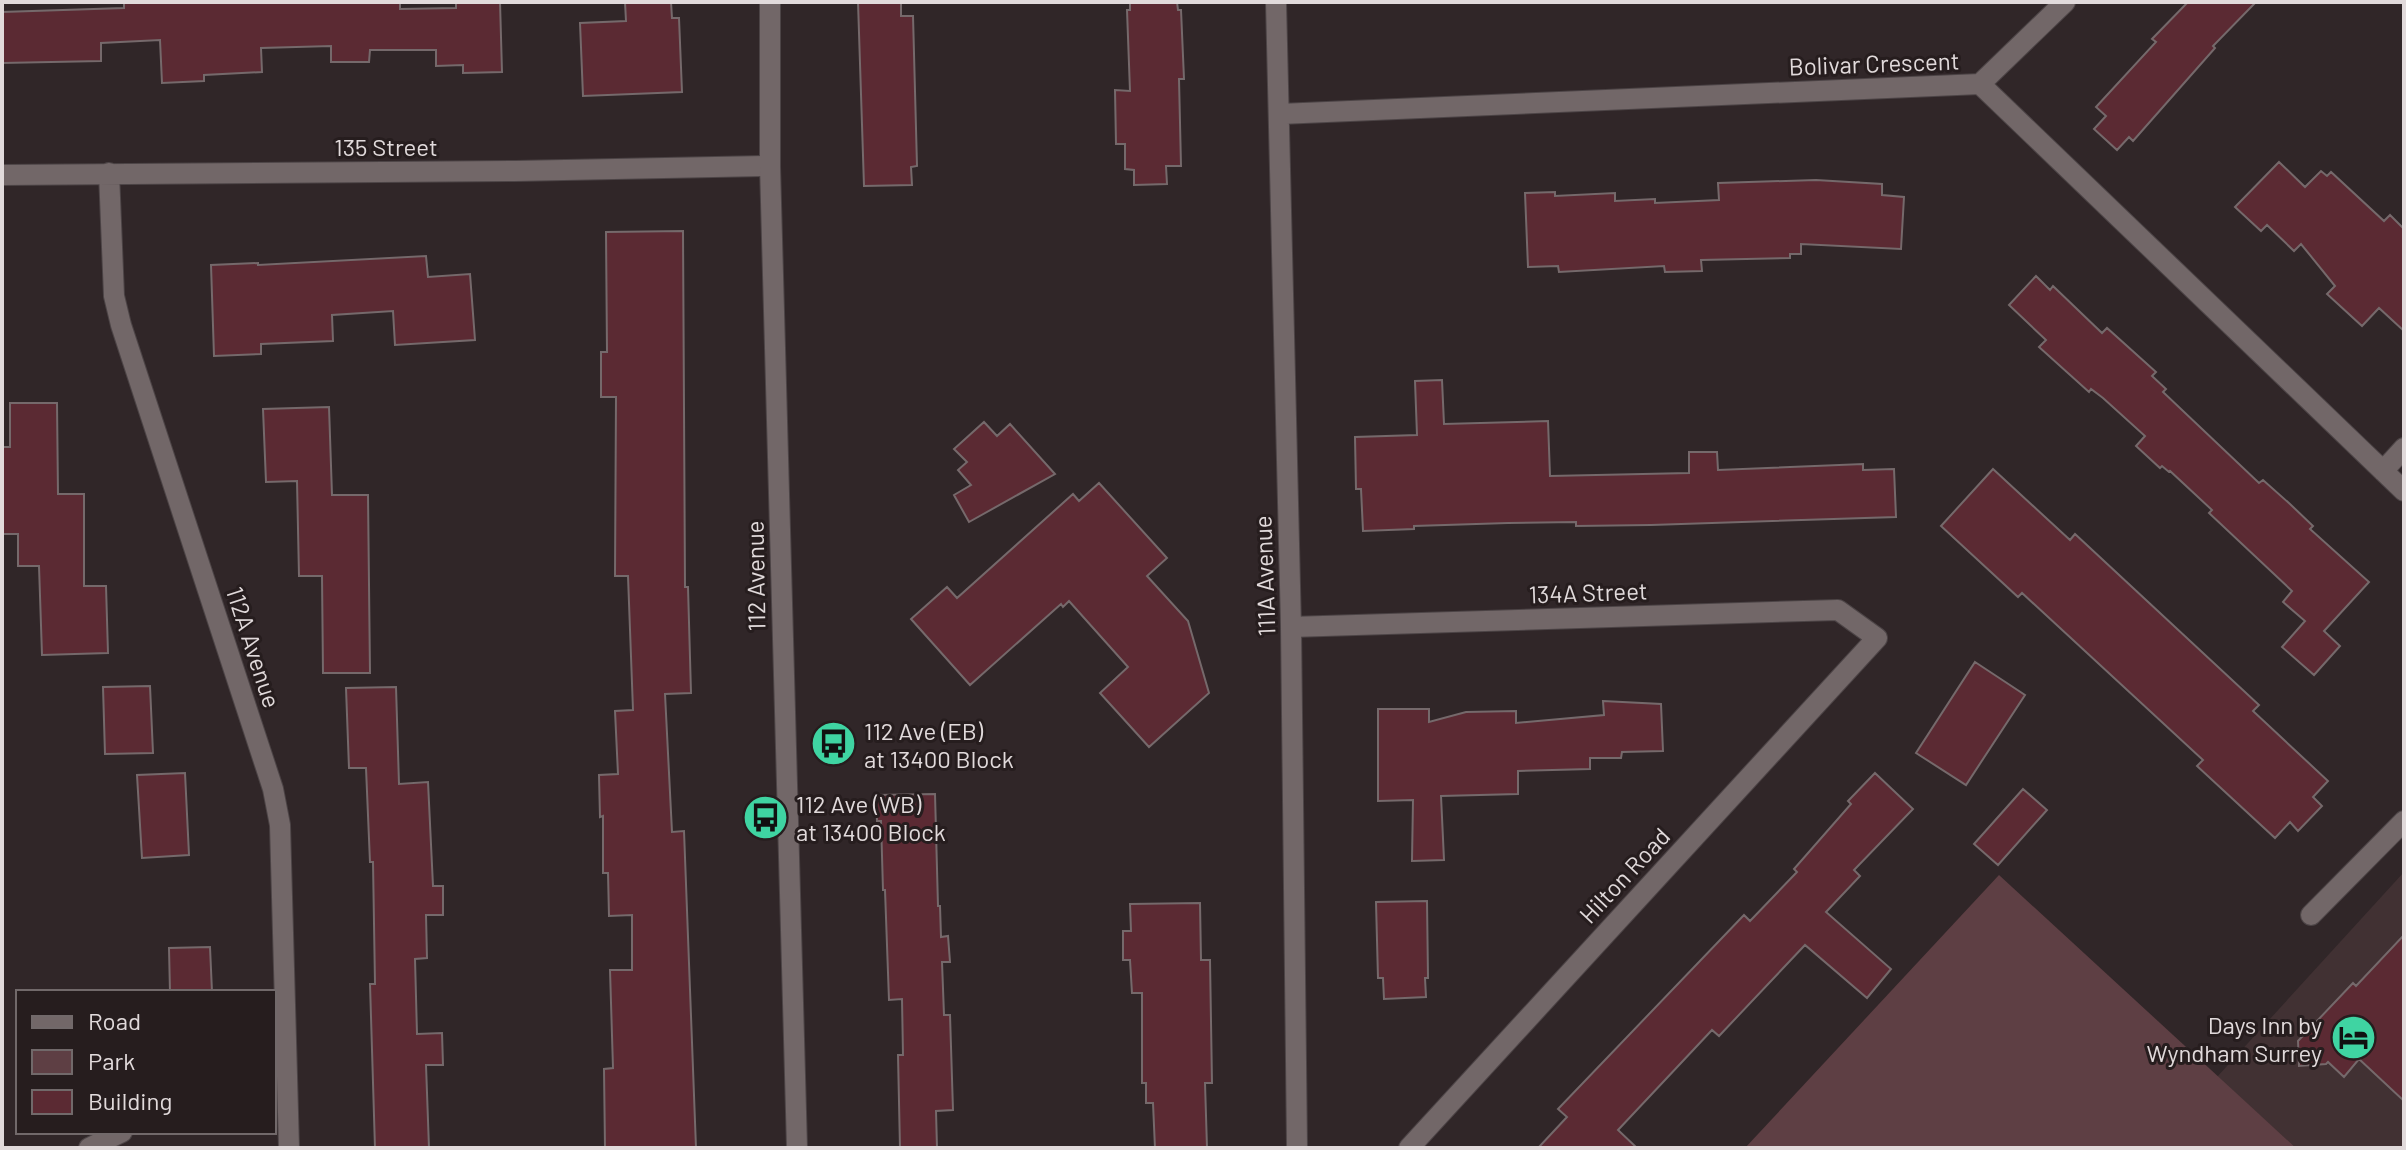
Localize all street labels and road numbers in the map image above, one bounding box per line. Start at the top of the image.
street label: Bolivar Crescent [1788,46,1960,80]
street label: 135 Street [334,132,438,161]
street label: 111A Avenue [1247,515,1281,637]
street label: 112 Avenue [740,520,770,632]
street label: 134A Street [1528,575,1648,609]
street label: 112A Avenue [221,583,287,711]
street label: Hilton Road [1573,821,1675,929]

